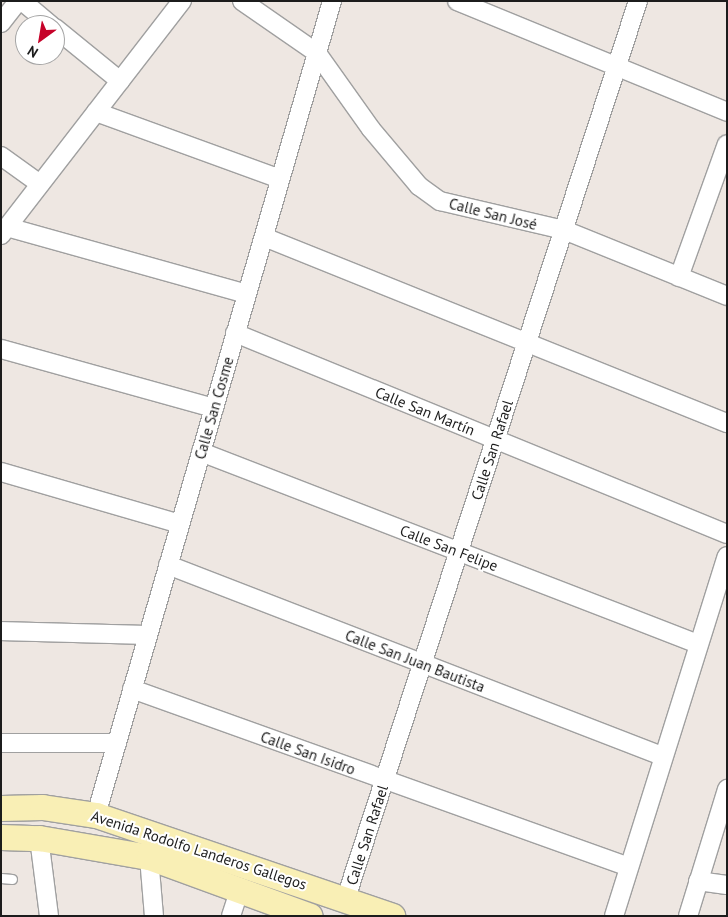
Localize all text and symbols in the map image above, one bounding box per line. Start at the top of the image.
north arrow [15,15,65,65]
text: N [24,42,41,62]
street label: Calle San José [447,194,539,234]
street label: Calle San Cosme [191,355,237,461]
street label: Calle San Martín [373,383,477,439]
street label: Calle San Rafael [467,398,517,502]
street label: Calle San Felipe [398,521,500,575]
street label: Calle San Juan Bautista [343,626,487,696]
street label: Calle San Isidro [258,727,358,779]
street label: Calle San Rafael [342,783,392,887]
street label: Avenida Rodolfo Landeros Gallegos [89,807,309,893]

